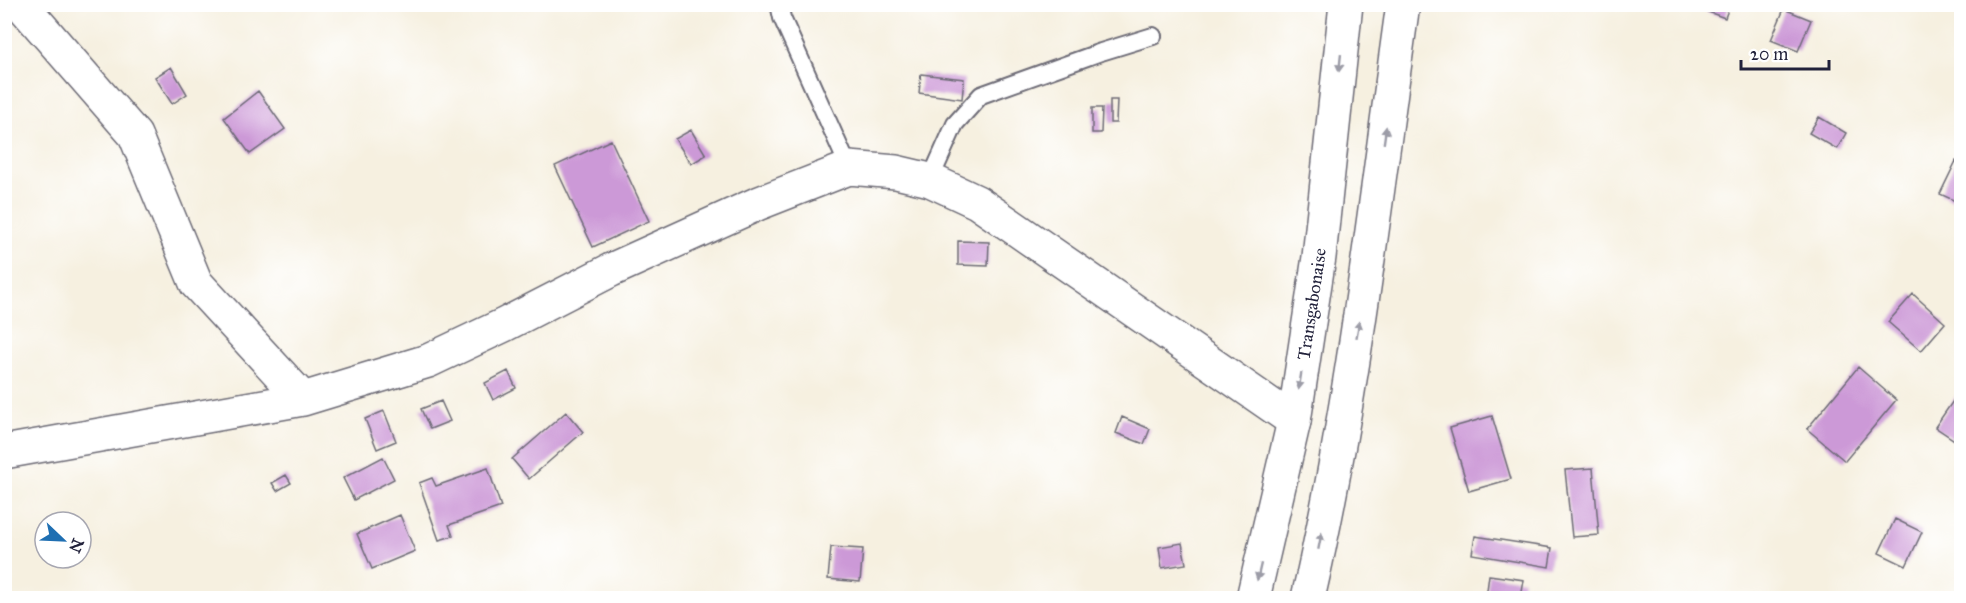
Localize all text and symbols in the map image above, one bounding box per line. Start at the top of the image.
scale bar [1741,33,1830,71]
text: 20 m [1750,43,1788,65]
one-way arrow [1335,53,1345,72]
one-way arrow [1380,126,1389,145]
street label: Transgabonaise [1292,247,1331,362]
one-way arrow [1354,319,1363,338]
one-way arrow [1295,372,1304,391]
north arrow [33,510,93,570]
one-way arrow [1316,531,1325,550]
text: N [65,536,88,556]
one-way arrow [1254,562,1263,581]

